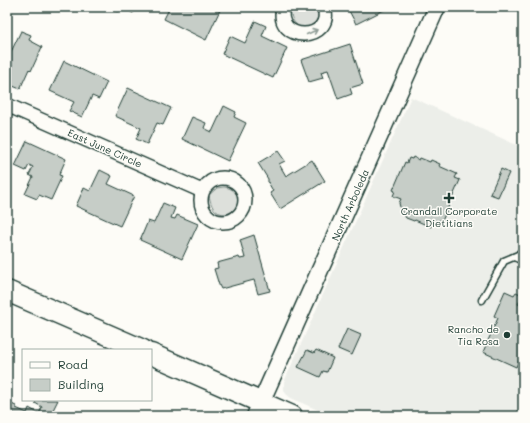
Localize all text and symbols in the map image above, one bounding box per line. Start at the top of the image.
one-way arrow [306,27,318,35]
street label: East June Circle [66,125,144,171]
street label: North Arboleda [328,167,372,243]
marker: Crandall Corporate Dietitians [443,192,455,204]
place label: Crandall Corporate Dietitians [401,204,497,230]
place label: Rancho de Tia Rosa [448,322,499,348]
marker: Rancho de Tia Rosa [502,330,512,340]
legend [22,349,152,401]
text: Road [58,356,88,372]
text: Building [58,376,104,392]

